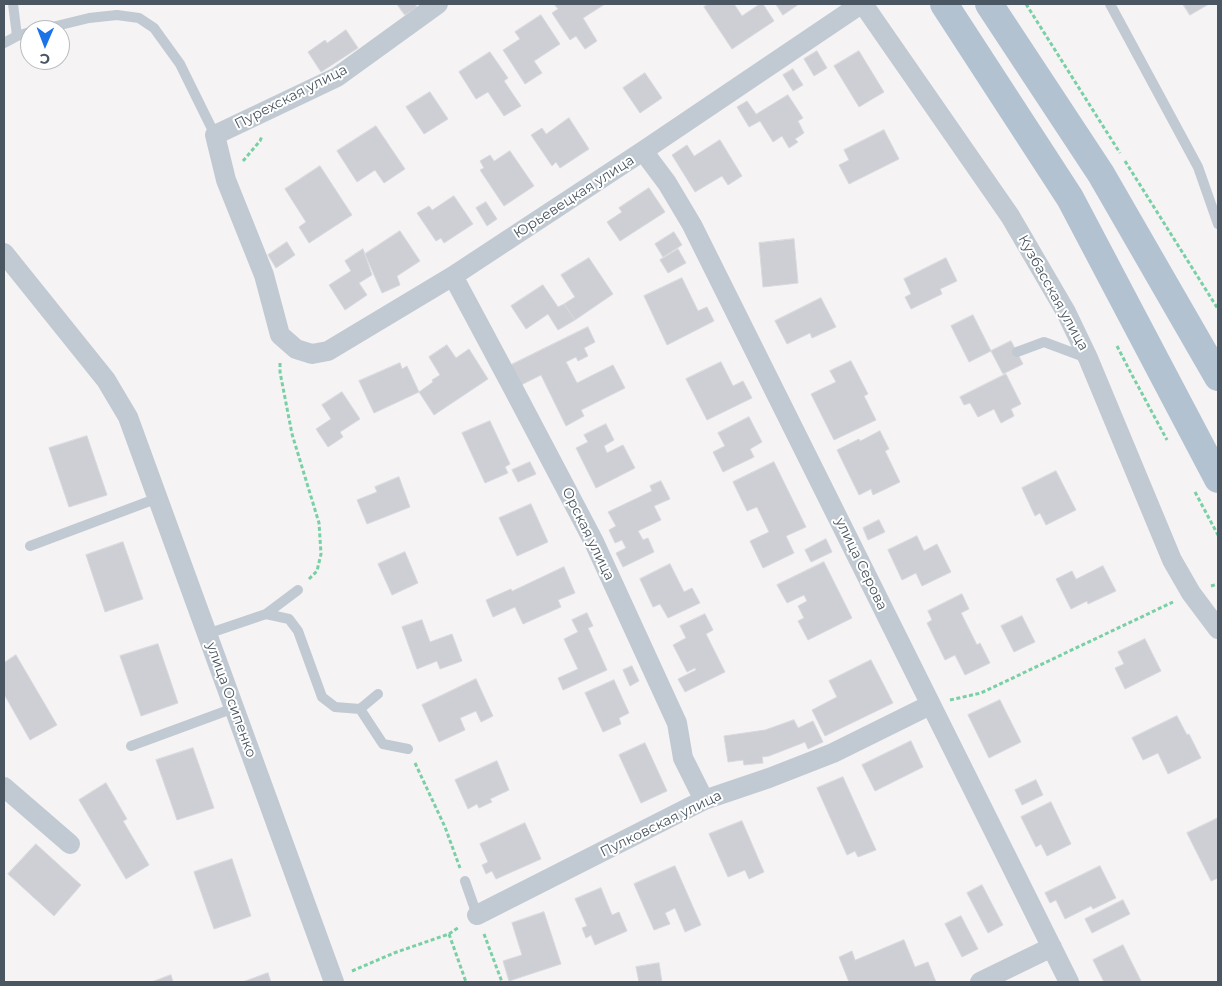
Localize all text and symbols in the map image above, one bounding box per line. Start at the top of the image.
north arrow [20,20,70,70]
text: С [40,50,50,68]
street label: Пурехская улица [232,61,350,133]
street label: Юрьевецкая улица [511,152,637,242]
street label: Кузбасская улица [1014,232,1092,354]
street label: Орская улица [558,485,618,583]
street label: улица Серова [831,515,891,613]
street label: улица Осипенко [202,640,260,760]
street label: Пулковская улица [598,787,724,861]

